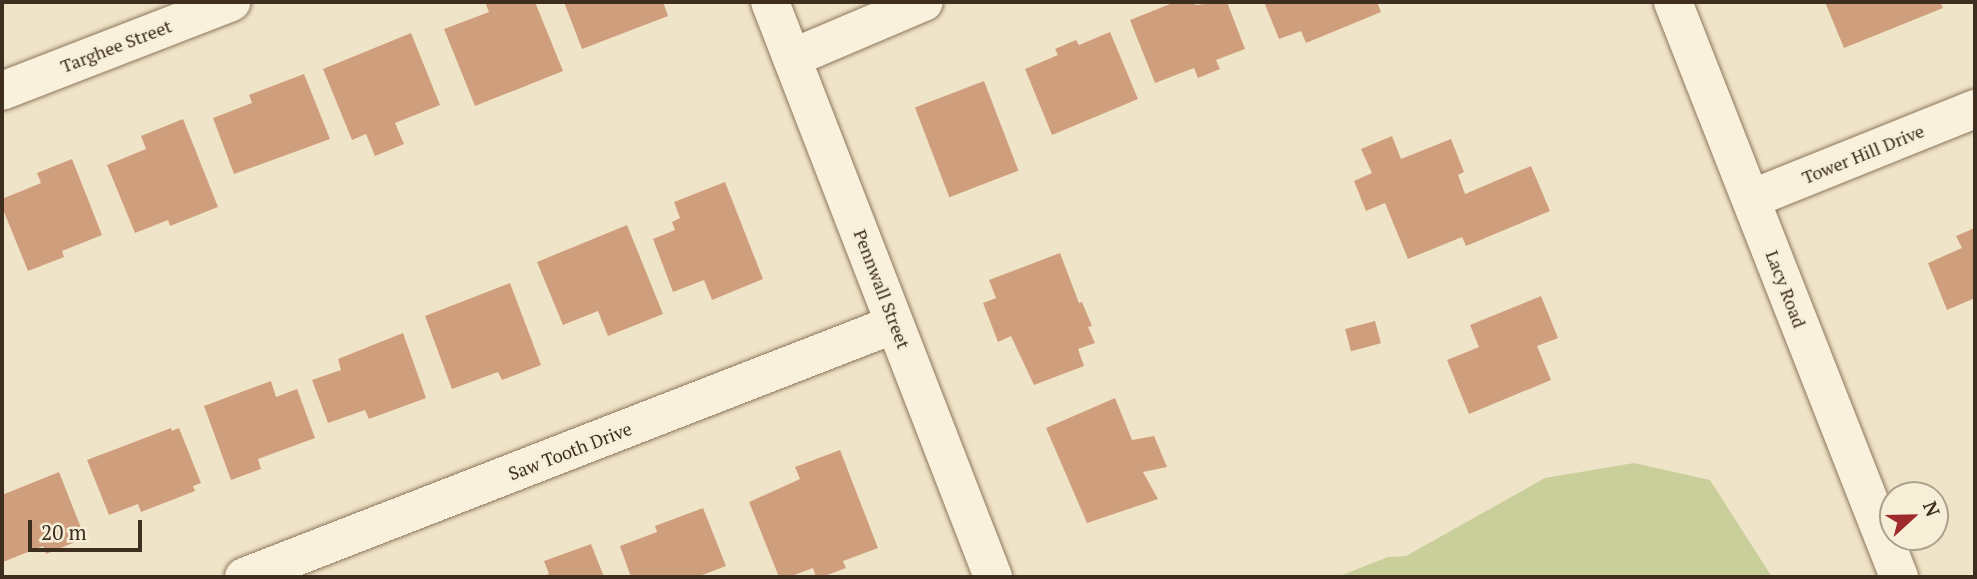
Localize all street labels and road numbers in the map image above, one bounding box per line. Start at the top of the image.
street label: Targhee Street [57,15,175,77]
street label: Tower Hill Drive [1799,120,1927,188]
street label: Pennwall Street [849,226,915,352]
street label: Lacy Road [1761,247,1811,331]
street label: Saw Tooth Drive [505,418,635,484]

